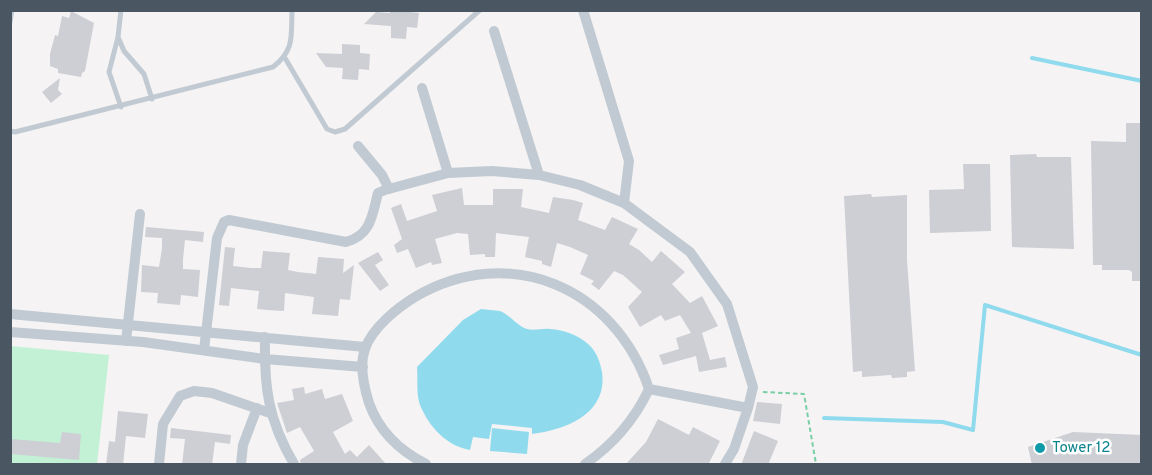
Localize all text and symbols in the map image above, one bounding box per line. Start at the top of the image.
place label: Tower 12 [1052,439,1111,458]
marker: Tower 12 [1033,441,1047,455]

